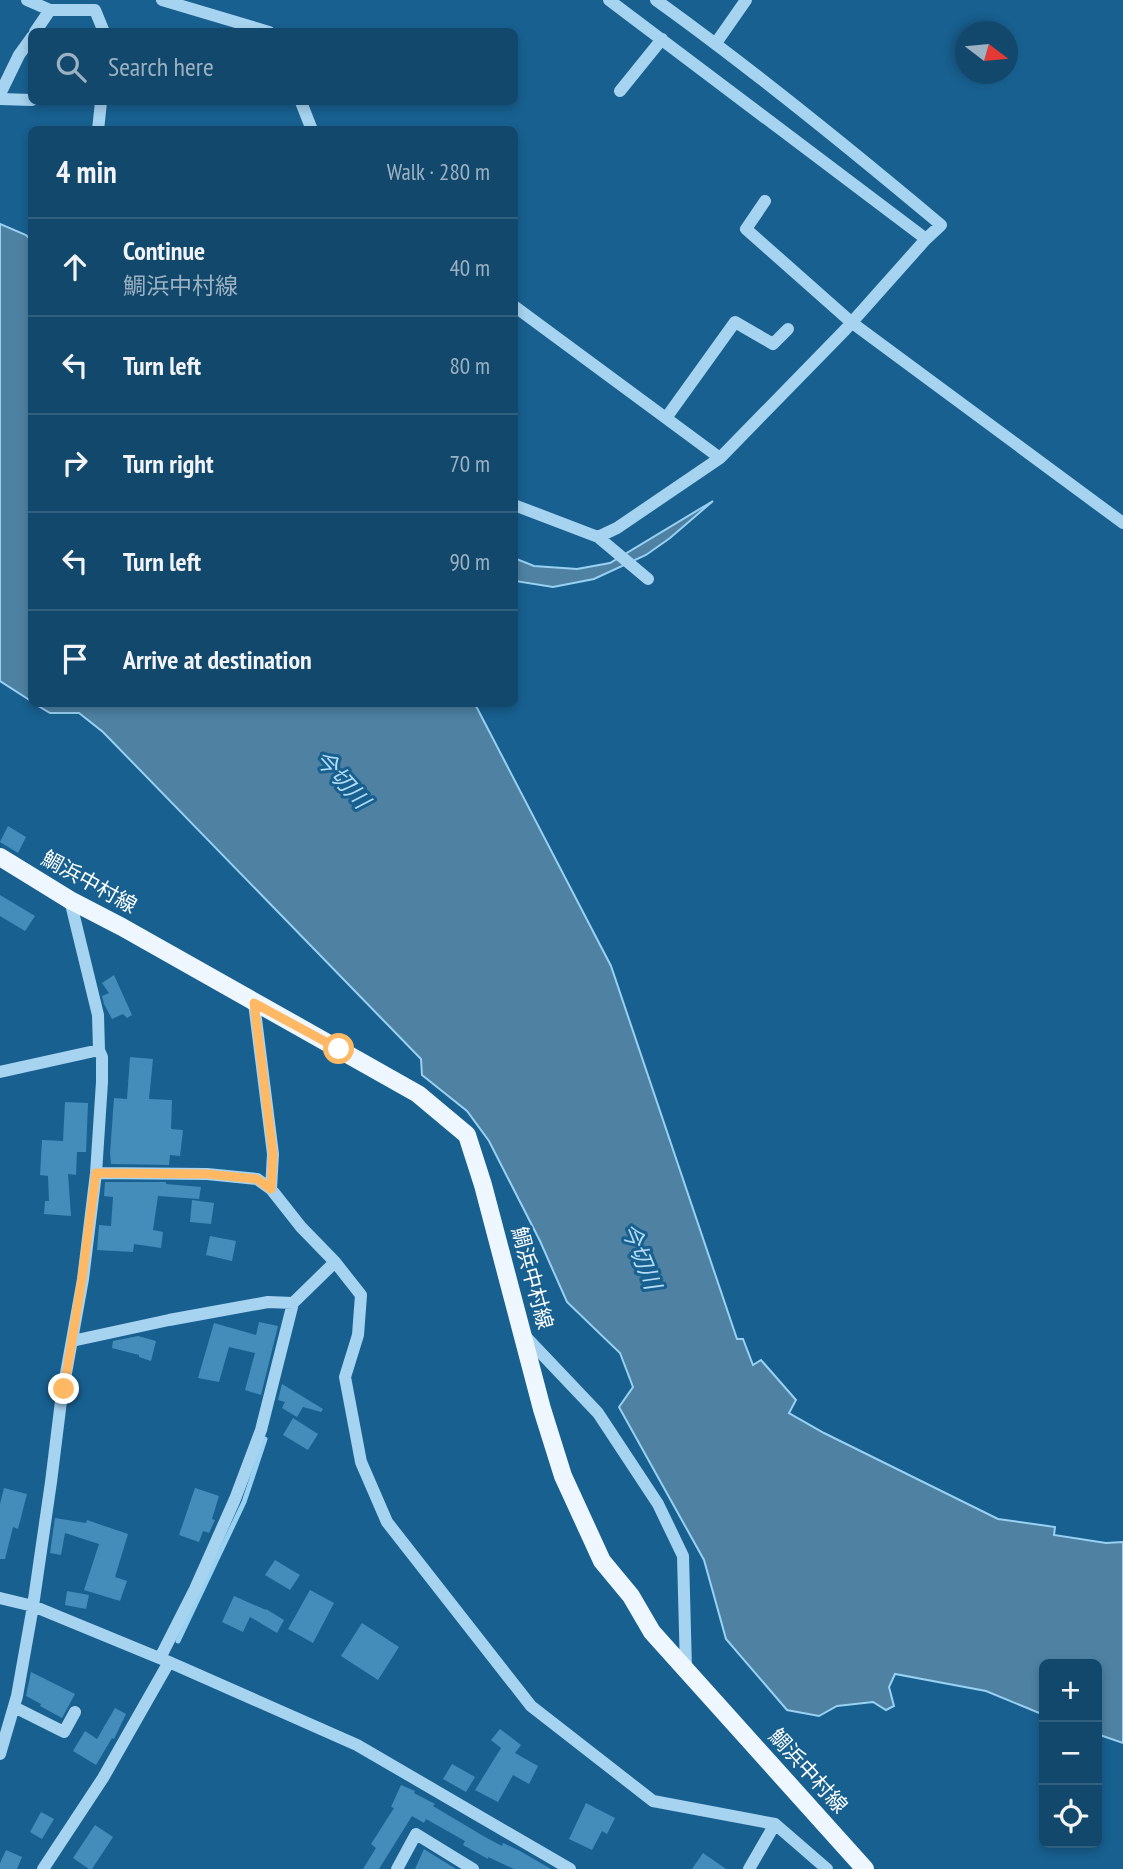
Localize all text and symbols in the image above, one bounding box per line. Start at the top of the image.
north arrow [955,21,1018,84]
search box [28,28,518,105]
icon: search [52,48,90,86]
text: Search here [108,50,214,83]
text: 4 min [56,152,117,191]
text: Walk · 280 m [387,157,490,186]
text: Continue [123,234,205,267]
icon: ahead [56,248,94,286]
text: 40 m [449,253,490,282]
text: 鯛浜中村線 [123,271,238,300]
icon: left [56,346,94,384]
text: Turn left [123,349,201,382]
text: 80 m [449,351,490,380]
icon: right [56,444,94,482]
text: Turn right [123,447,214,480]
text: 70 m [449,449,490,478]
icon: left [56,542,94,580]
text: Turn left [123,545,201,578]
text: 90 m [449,547,490,576]
icon: arrive [56,640,94,678]
text: Arrive at destination [123,643,312,676]
water label: 今切川 [309,743,378,816]
street label: 鯛浜中村線 [37,844,142,919]
route start [323,1033,354,1064]
water label: 今切川 [615,1218,669,1296]
street label: 鯛浜中村線 [506,1224,559,1332]
route end [48,1373,79,1404]
map controls [1039,1659,1102,1848]
button: + [1039,1659,1102,1722]
button: − [1039,1722,1102,1785]
street label: 鯛浜中村線 [763,1723,854,1819]
button: locate [1039,1785,1102,1848]

